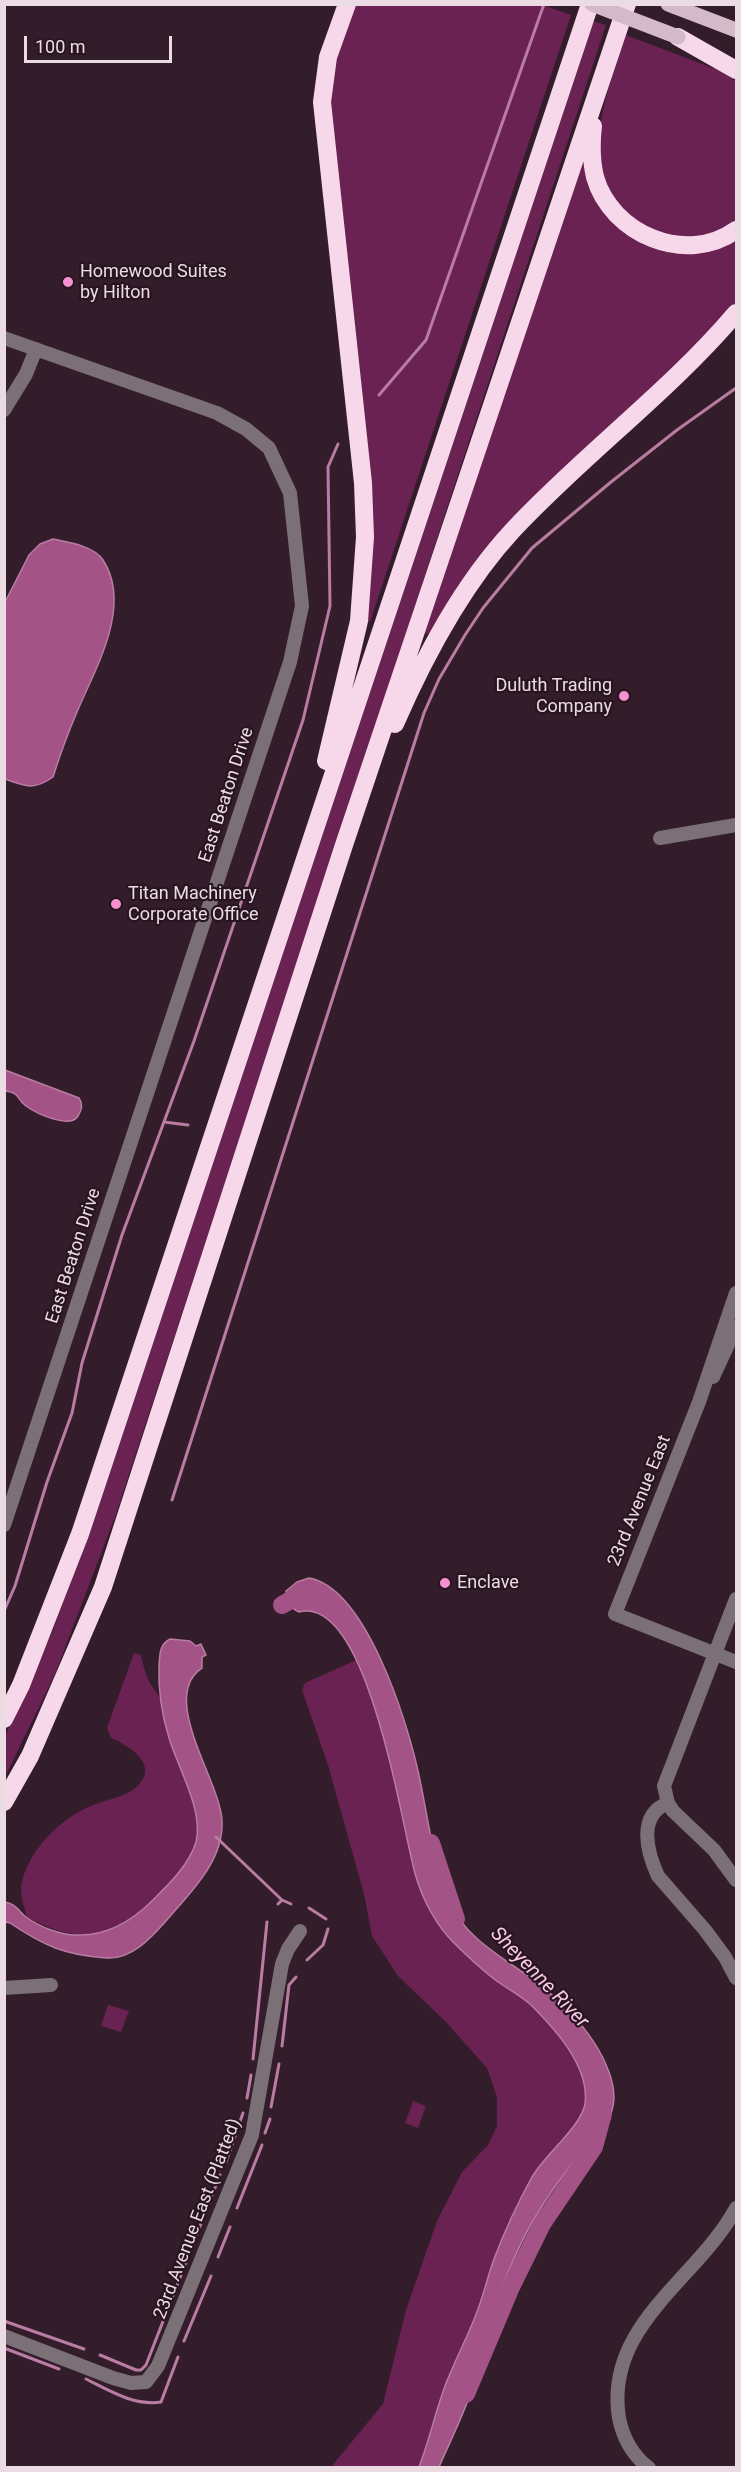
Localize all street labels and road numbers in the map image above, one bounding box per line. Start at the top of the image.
street label: East Beaton Drive [195,725,259,865]
street label: East Beaton Drive [42,1186,106,1326]
street label: 23rd Avenue East [604,1432,676,1570]
street label: 23rd Avenue East (Platted) [150,2116,246,2322]

